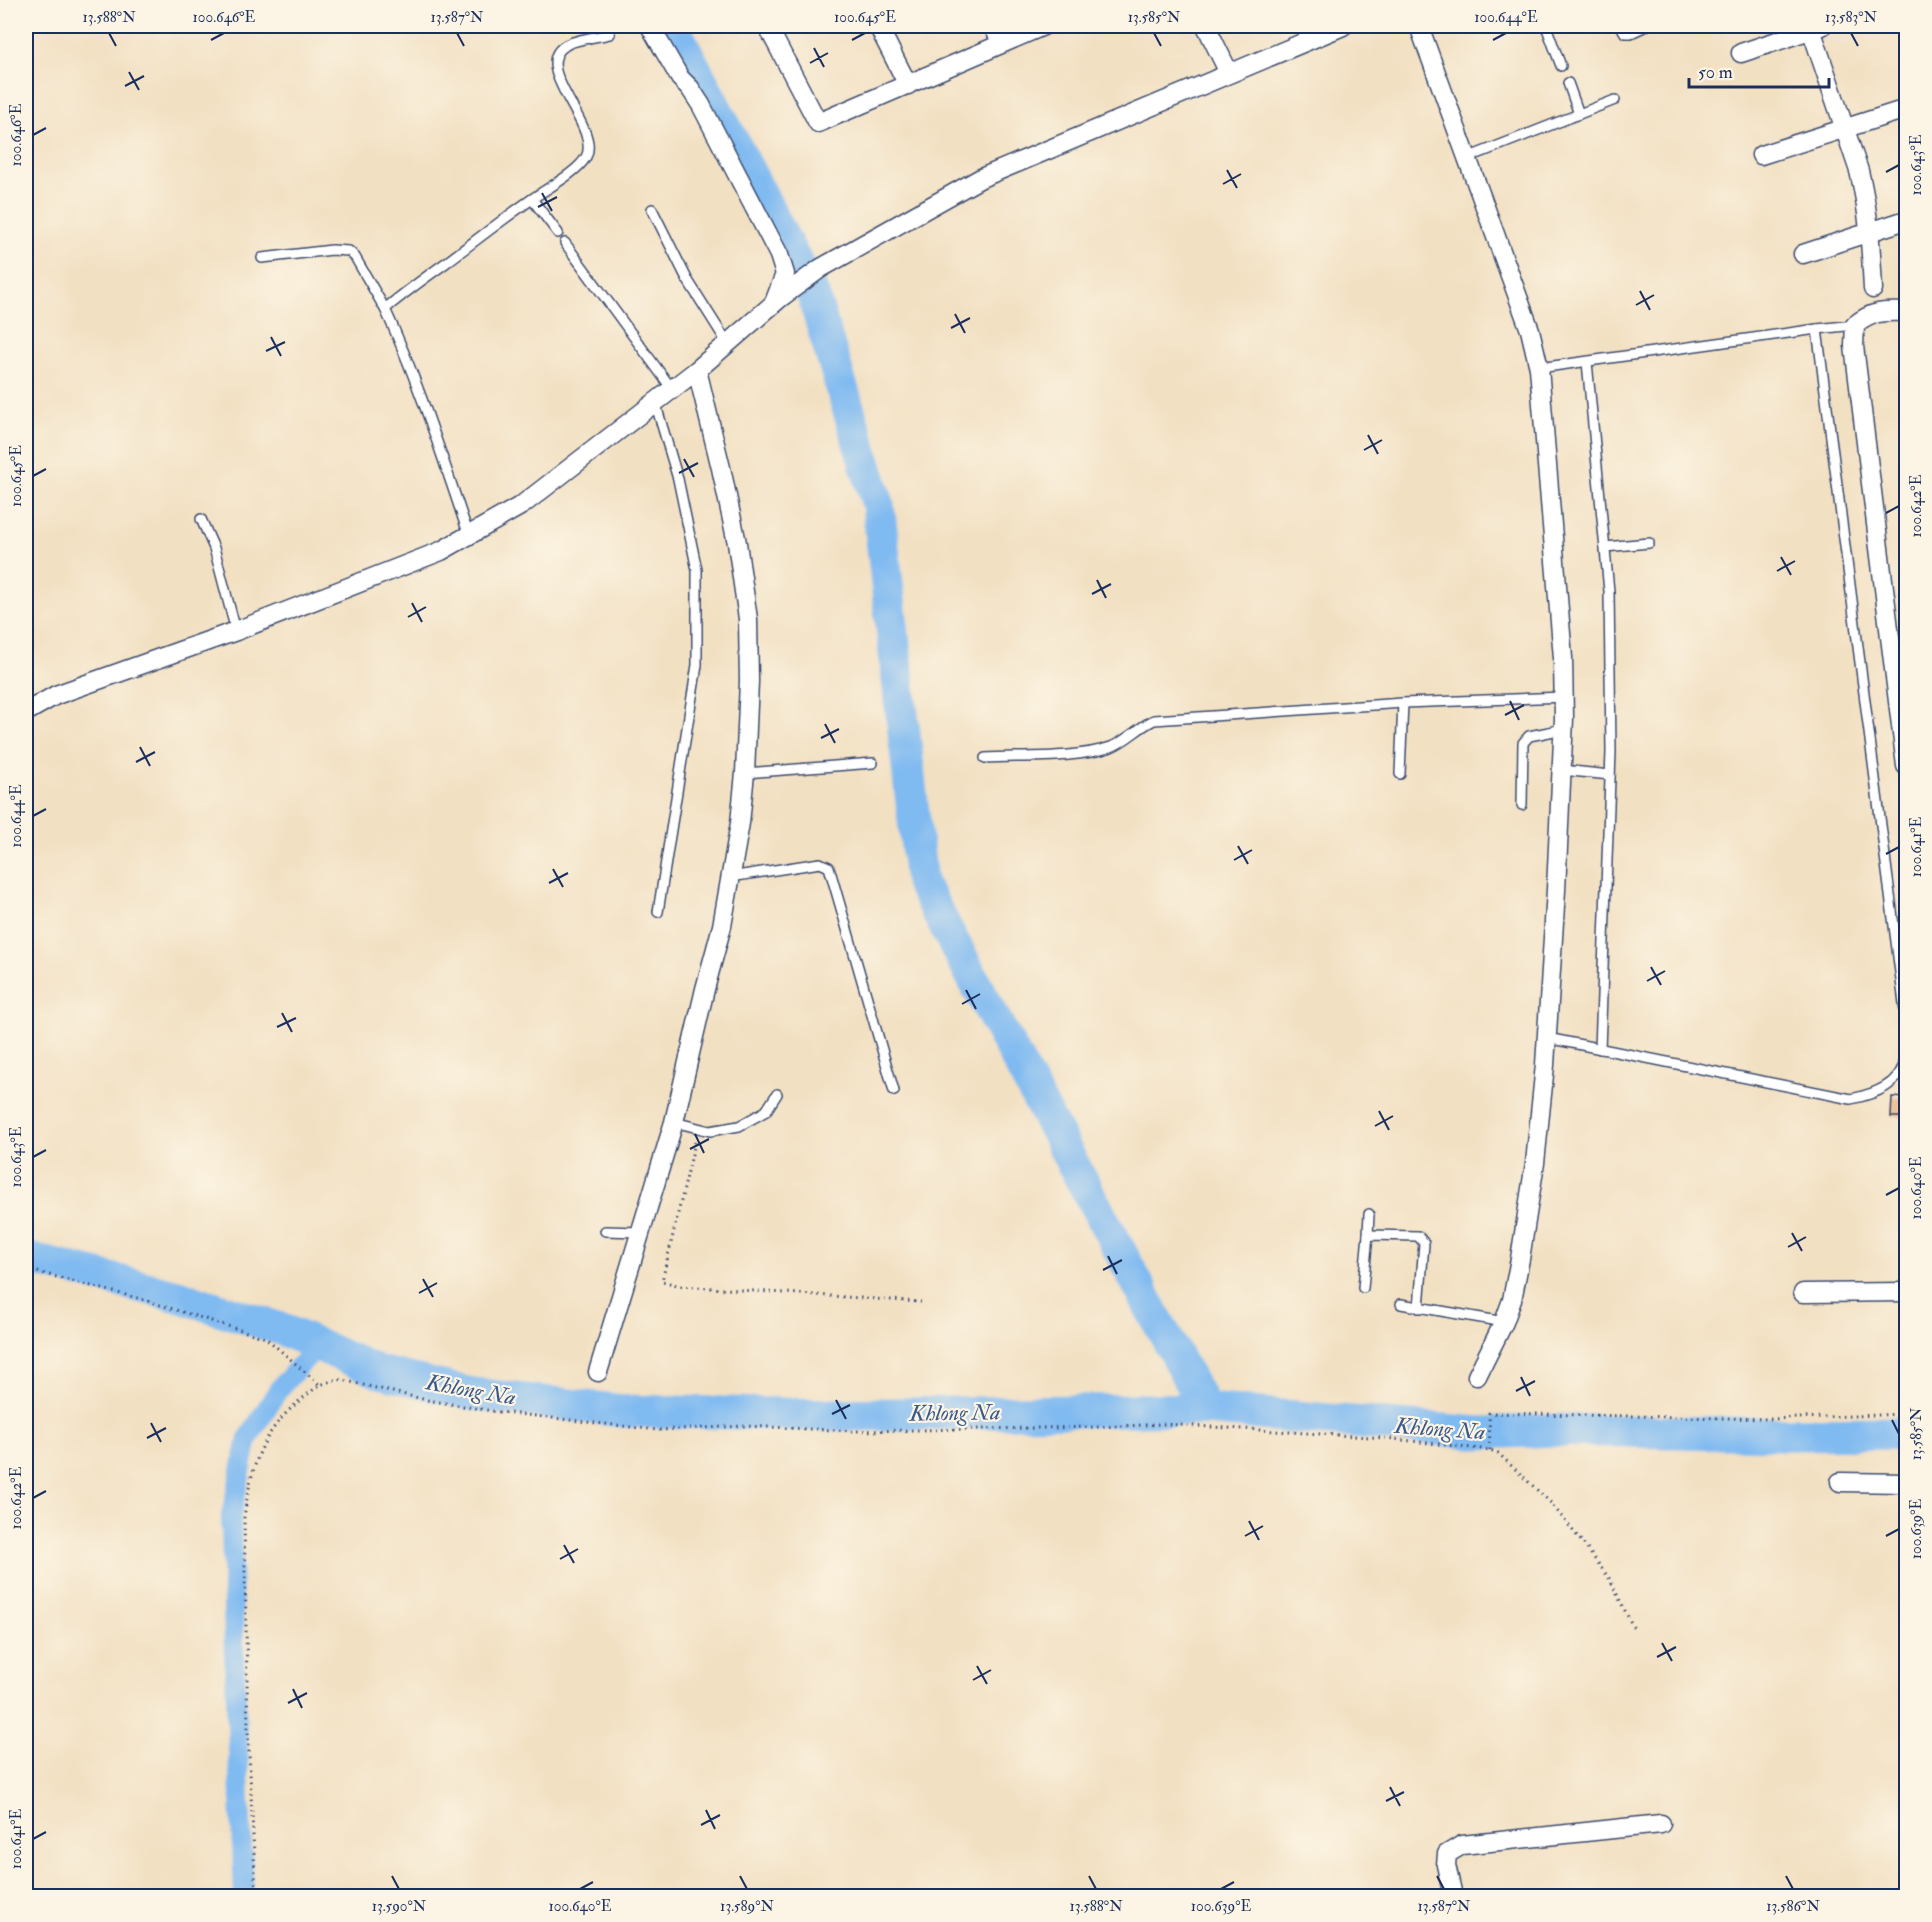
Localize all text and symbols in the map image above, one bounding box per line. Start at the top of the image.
text: 13.588°N [82,8,136,27]
text: 100.646°E [193,8,256,27]
text: 13.587°N [430,8,484,27]
text: 100.645°E [834,8,896,27]
text: 13.585°N [1128,8,1181,27]
text: 100.644°E [1474,8,1538,27]
text: 13.583°N [1825,8,1878,27]
scale bar [1689,51,1828,89]
text: 50 m [1698,61,1733,84]
text: 100.646°E [7,103,26,166]
text: 100.643°E [1907,134,1926,196]
text: 100.645°E [7,445,26,507]
text: 100.642°E [1907,474,1926,537]
text: 100.644°E [7,784,26,848]
text: 100.641°E [1907,816,1926,877]
text: 100.643°E [7,1126,26,1188]
text: 100.640°E [1907,1156,1926,1220]
water label: Khlong Na [423,1368,518,1412]
water label: Khlong Na [908,1398,1001,1428]
text: 13.585°N [1907,1407,1926,1460]
water label: Khlong Na [1393,1412,1486,1446]
text: 100.642°E [7,1466,26,1529]
text: 100.639°E [1907,1498,1926,1559]
text: 100.641°E [7,1808,26,1869]
text: 13.590°N [372,1897,427,1916]
text: 100.640°E [549,1897,612,1916]
text: 13.589°N [720,1897,774,1916]
text: 13.588°N [1069,1897,1123,1916]
text: 100.639°E [1191,1897,1252,1916]
text: 13.587°N [1417,1897,1471,1916]
text: 13.586°N [1766,1897,1820,1916]

